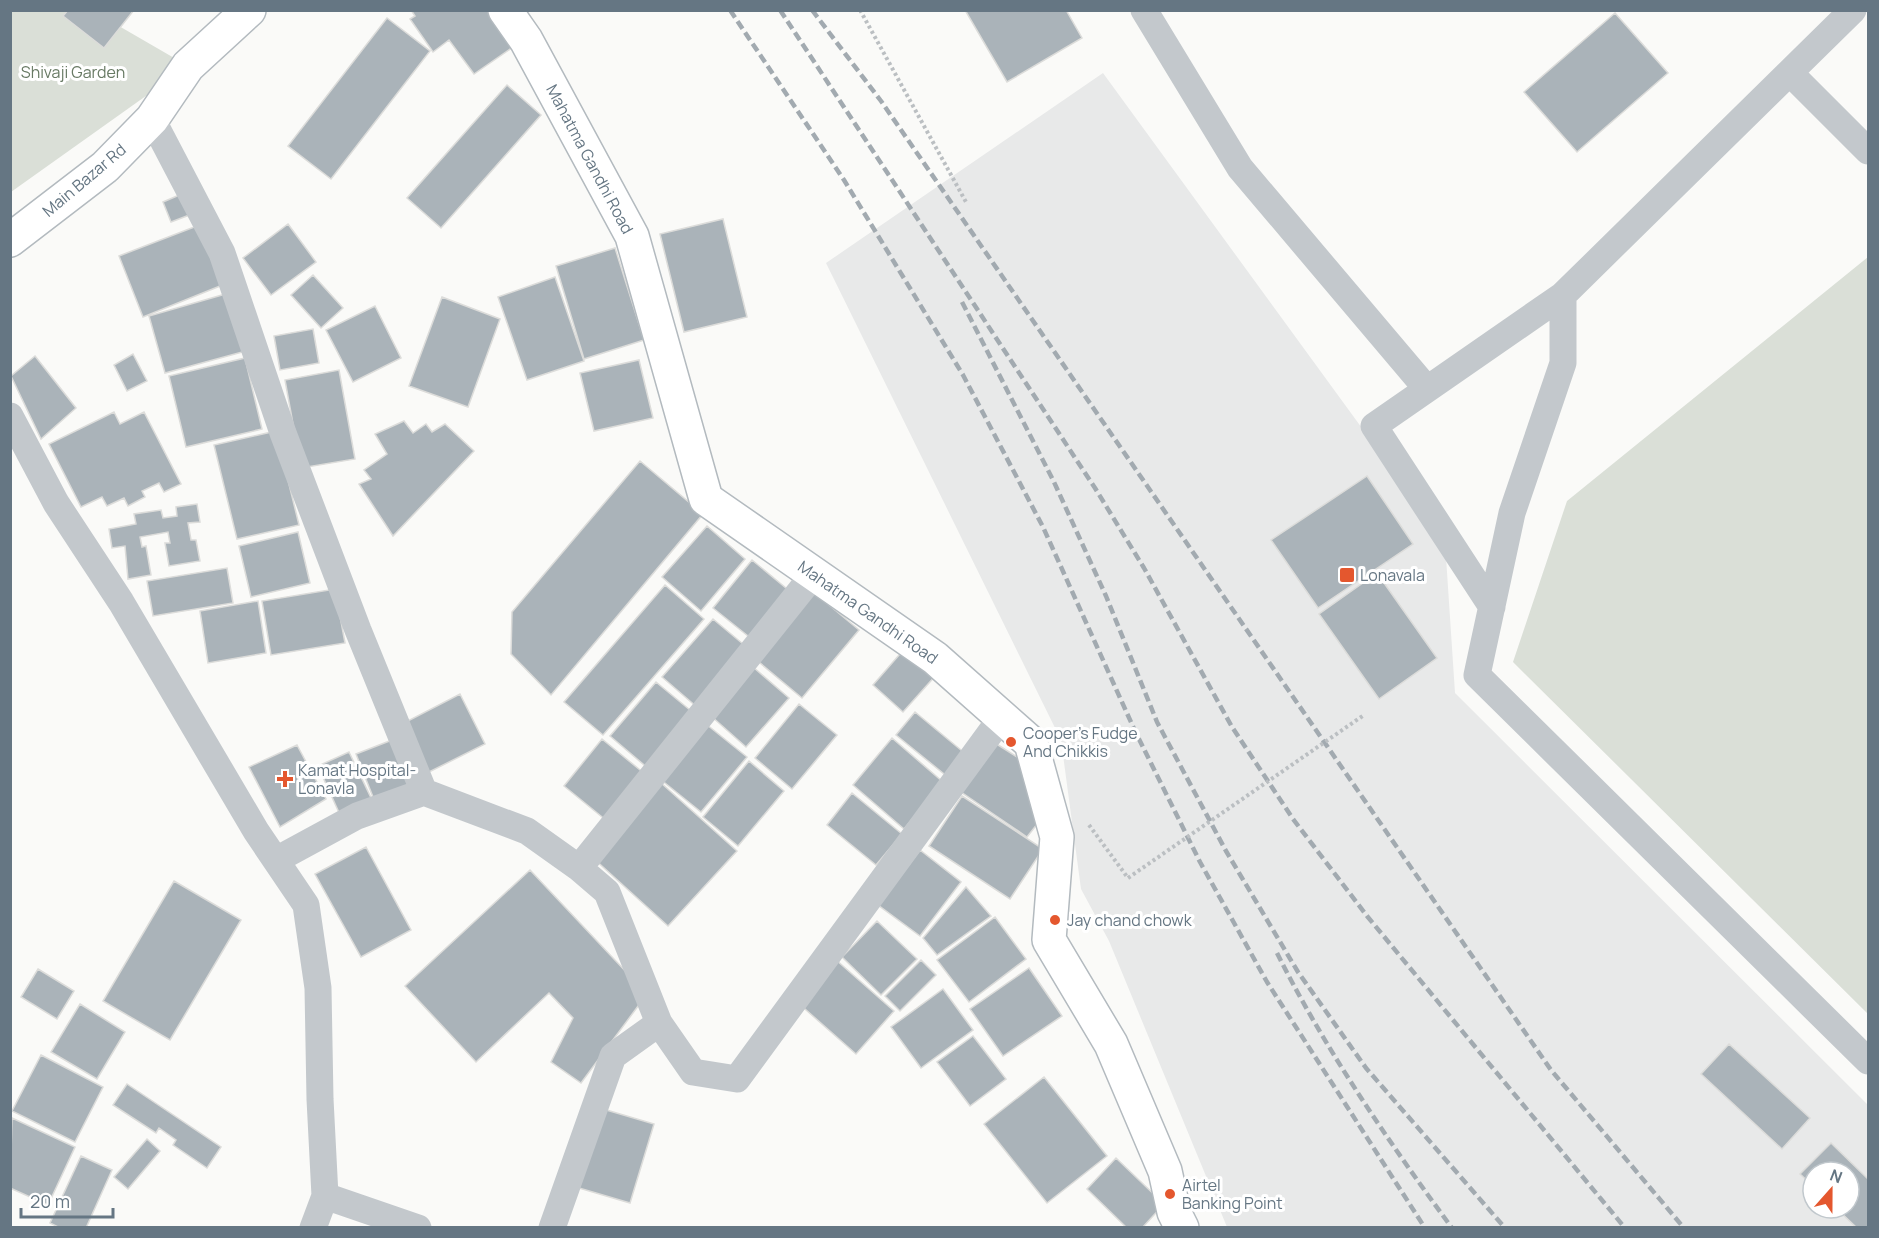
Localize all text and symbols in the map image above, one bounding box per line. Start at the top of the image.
park label: Shivaji Garden [21,61,125,83]
street label: Mahatma Gandhi Road [541,80,639,238]
street label: Main Bazar Rd [38,139,130,221]
street label: Mahatma Gandhi Road [794,555,942,669]
place label: Lonavala [1360,564,1425,586]
marker: Lonavala [1338,566,1356,584]
place label: Cooper's Fudge And Chikkis [1023,722,1138,762]
marker: Cooper's Fudge And Chikkis [1004,735,1018,749]
place label: Kamat Hospital- Lonavla [298,759,416,799]
marker: Kamat Hospital- Lonavla [276,770,294,788]
place label: Jay chand chowk [1067,909,1193,931]
marker: Jay chand chowk [1048,913,1062,927]
north arrow [1801,1160,1861,1220]
text: N [1827,1164,1846,1188]
place label: Airtel Banking Point [1182,1174,1283,1214]
scale bar [21,1181,112,1219]
marker: Airtel Banking Point [1163,1187,1177,1201]
text: 20 m [30,1189,70,1213]

